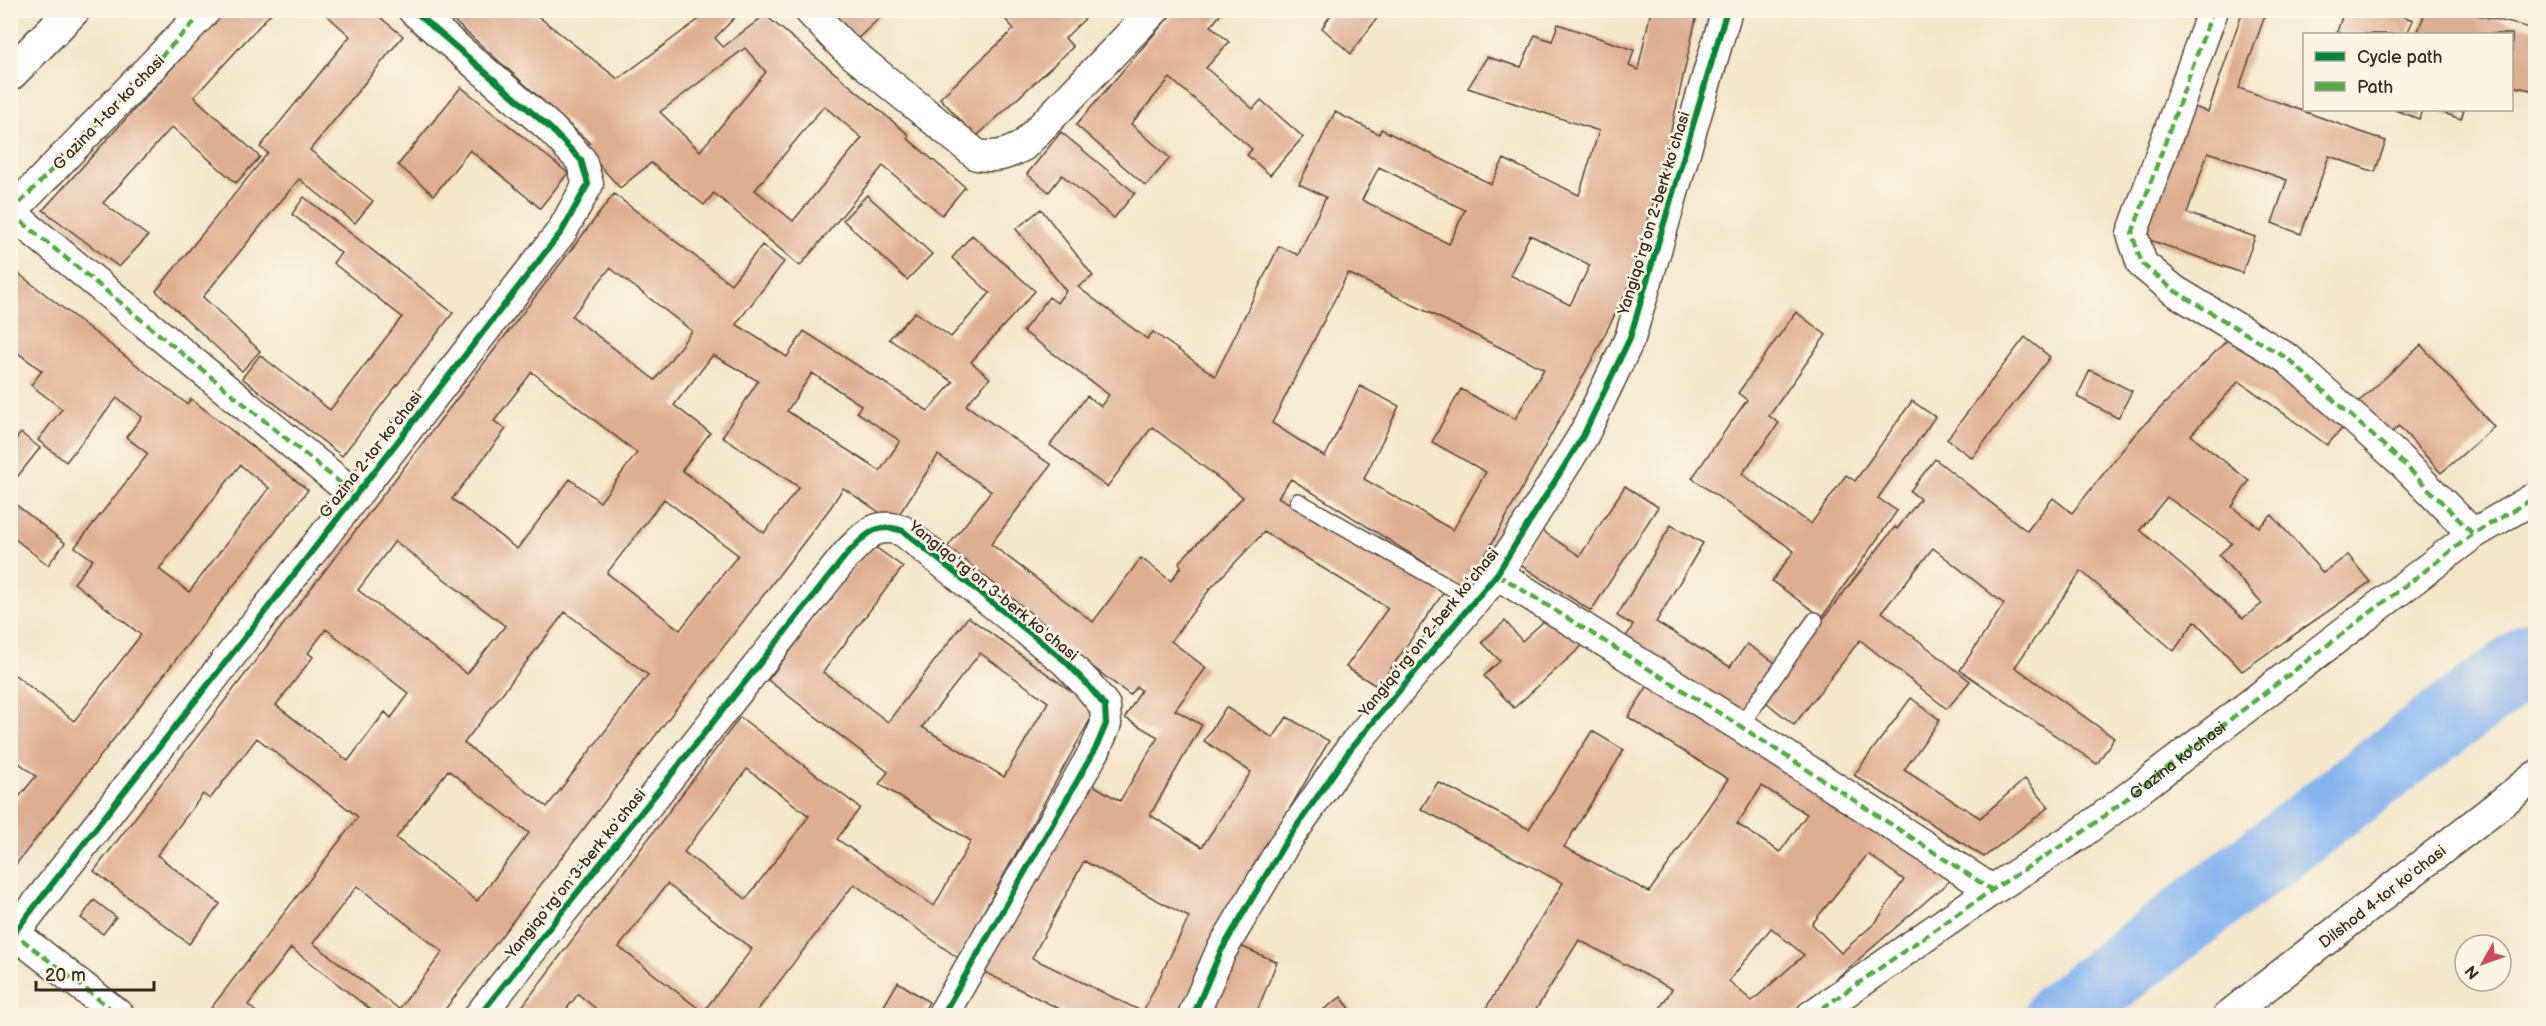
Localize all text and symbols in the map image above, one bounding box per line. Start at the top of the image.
legend [2303,33,2513,111]
text: Cycle path [2357,47,2443,68]
street label: Gʻazina 1-tor koʻchasi [49,52,169,174]
text: Path [2357,77,2393,98]
street label: Yangiqoʻrgʻon 2-berk koʻchasi [1614,109,1694,318]
street label: Gʻazina 2-tor koʻchasi [316,388,427,522]
street label: Yangiqoʻrgʻon 3-berk koʻchasi [904,516,1081,665]
street label: Yangiqoʻrgʻon 2-berk koʻchasi [1355,545,1503,722]
street label: G'azina ko'chasi [2126,718,2230,804]
street label: Yangiqoʻrgʻon 3-berk koʻchasi [501,786,650,963]
street label: Dilshod 4-tor koʻchasi [2316,842,2450,953]
north arrow [2453,933,2513,993]
scale bar [36,954,154,992]
text: N [2462,961,2484,982]
text: 20 m [45,965,86,986]

